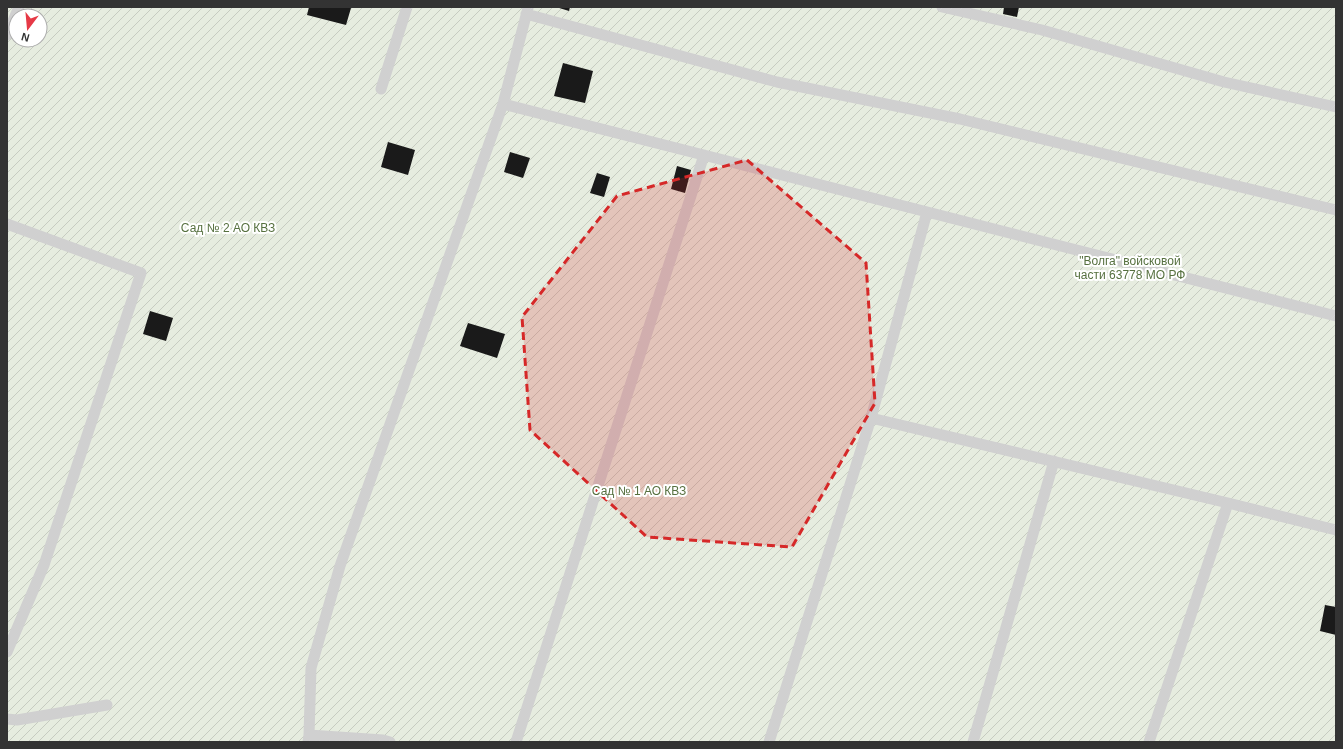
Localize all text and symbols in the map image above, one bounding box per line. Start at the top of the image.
north arrow [8,8,48,48]
text: N [20,31,31,44]
park label: Сад № 2 АО КВЗ [181,221,275,235]
park label: "Волга" войсковой части 63778 МО РФ [1075,254,1185,282]
park label: Сад № 1 АО КВЗ [592,484,686,498]

